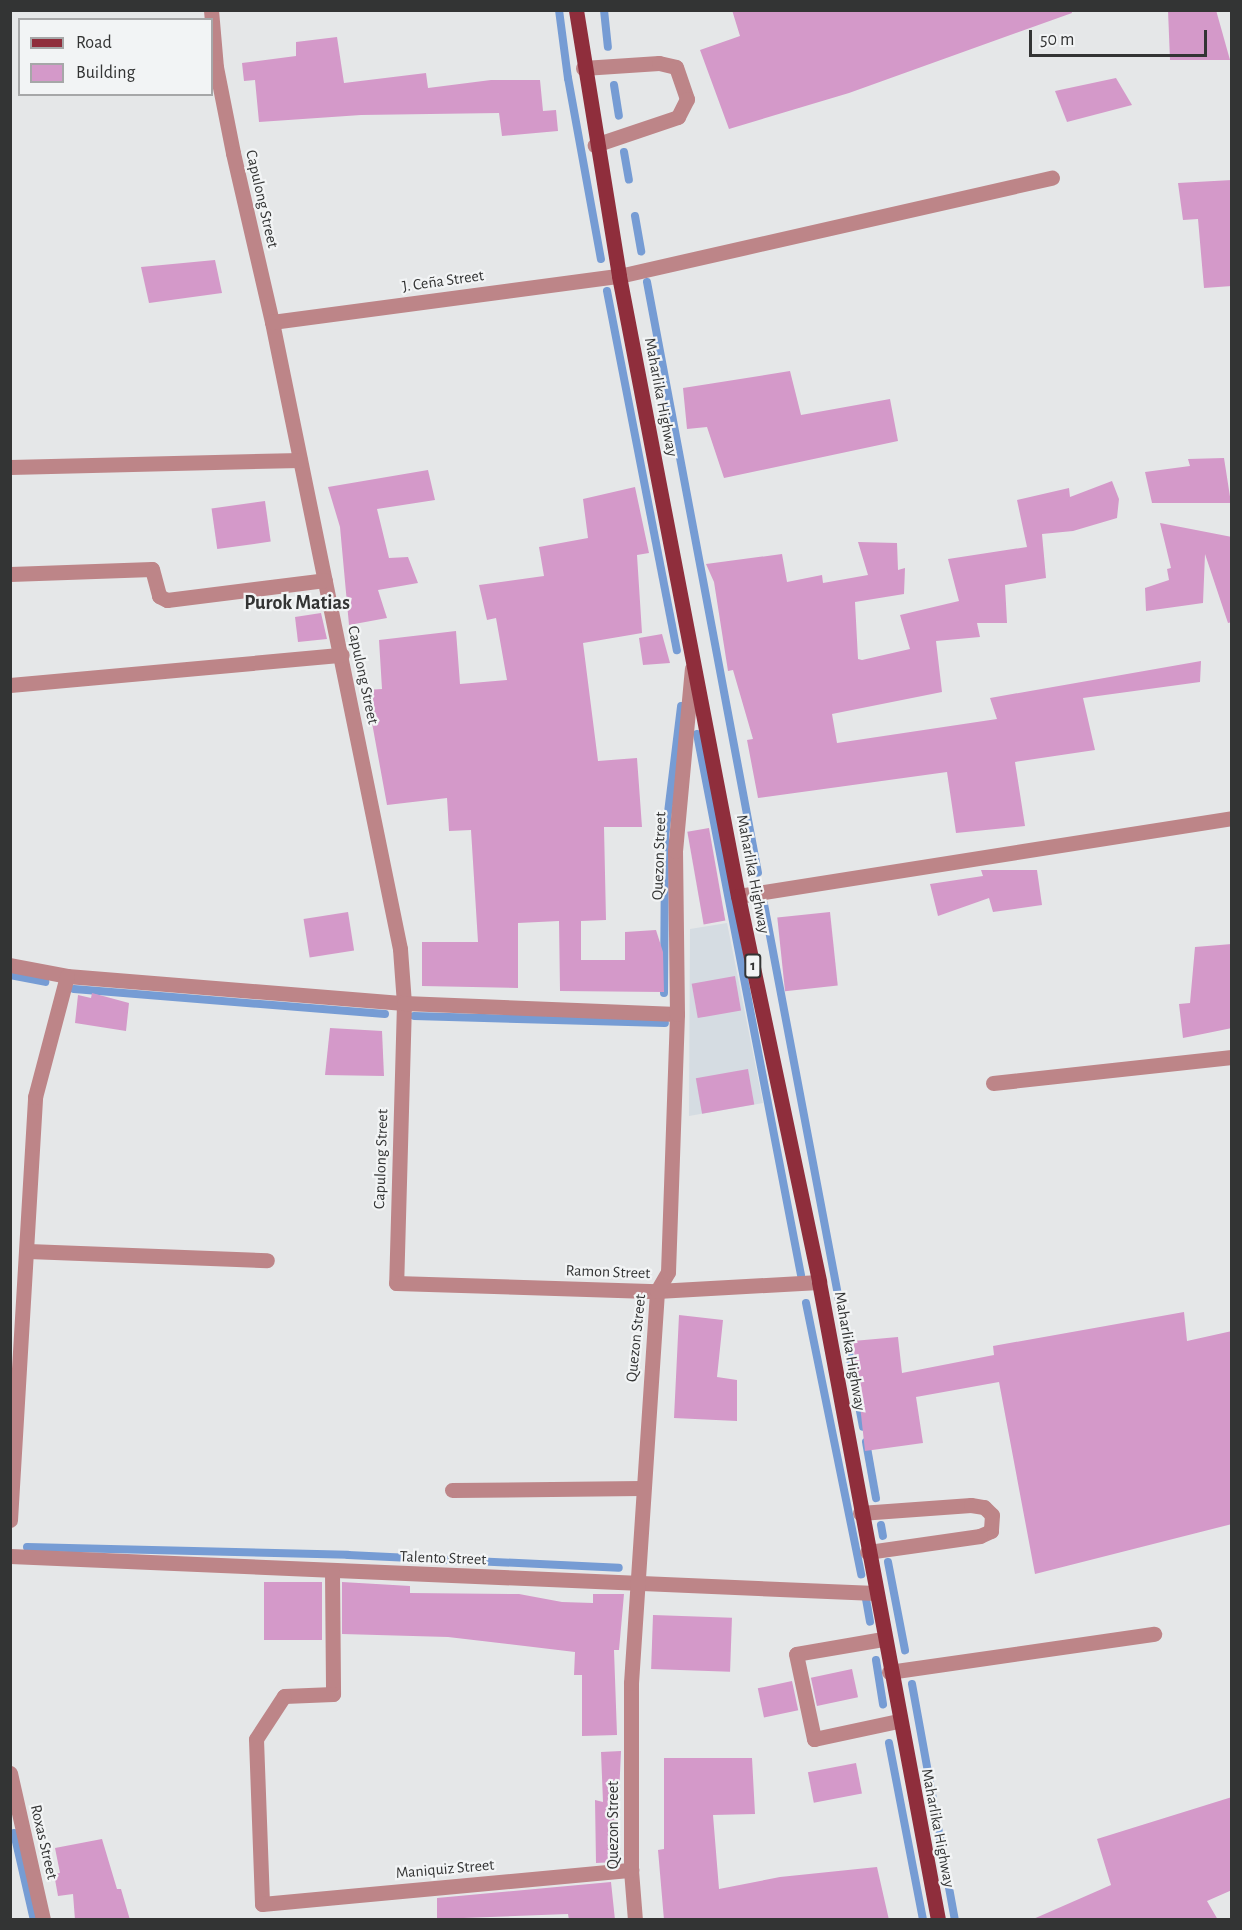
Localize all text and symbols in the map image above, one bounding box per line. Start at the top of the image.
legend [18,18,213,96]
scale bar [1032,18,1210,56]
text: 50 m [1040,31,1074,49]
text: Road [76,34,112,52]
text: Building [76,64,135,82]
street label: Capulong Street [241,148,283,250]
street label: J. Ceña Street [401,266,485,296]
street label: Maharlika Highway [640,336,682,458]
district label: Purok Matias [244,591,350,615]
street label: Capulong Street [343,624,383,726]
street label: Quezon Street [648,812,670,900]
street label: Maharlika Highway [732,813,774,935]
road number: 1 [744,954,762,978]
street label: Capulong Street [370,1109,392,1209]
street label: Ramon Street [565,1261,651,1283]
street label: Maharlika Highway [830,1290,870,1412]
street label: Quezon Street [622,1293,650,1383]
street label: Talento Street [399,1547,487,1569]
street label: Maharlika Highway [917,1767,959,1889]
street label: Quezon Street [603,1781,623,1869]
street label: Roxas Street [26,1803,62,1881]
street label: Maniquiz Street [395,1855,495,1883]

